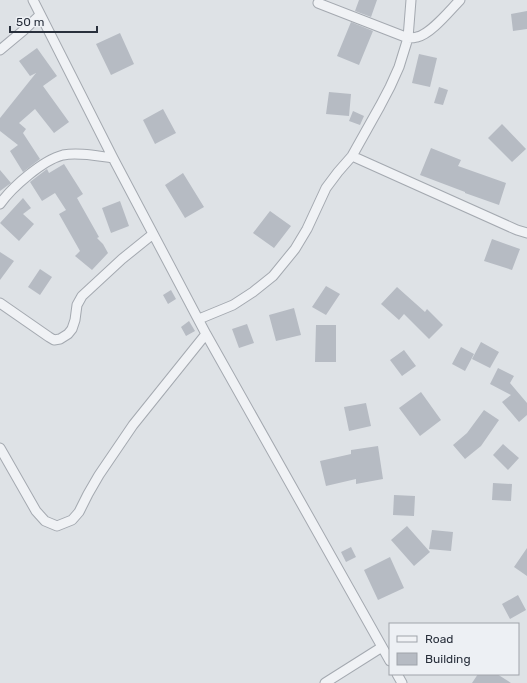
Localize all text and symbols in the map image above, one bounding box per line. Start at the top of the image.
scale bar [10,8,97,34]
text: 50 m [16,15,44,29]
legend [389,623,519,675]
text: Road [425,632,453,646]
text: Building [425,652,471,666]

